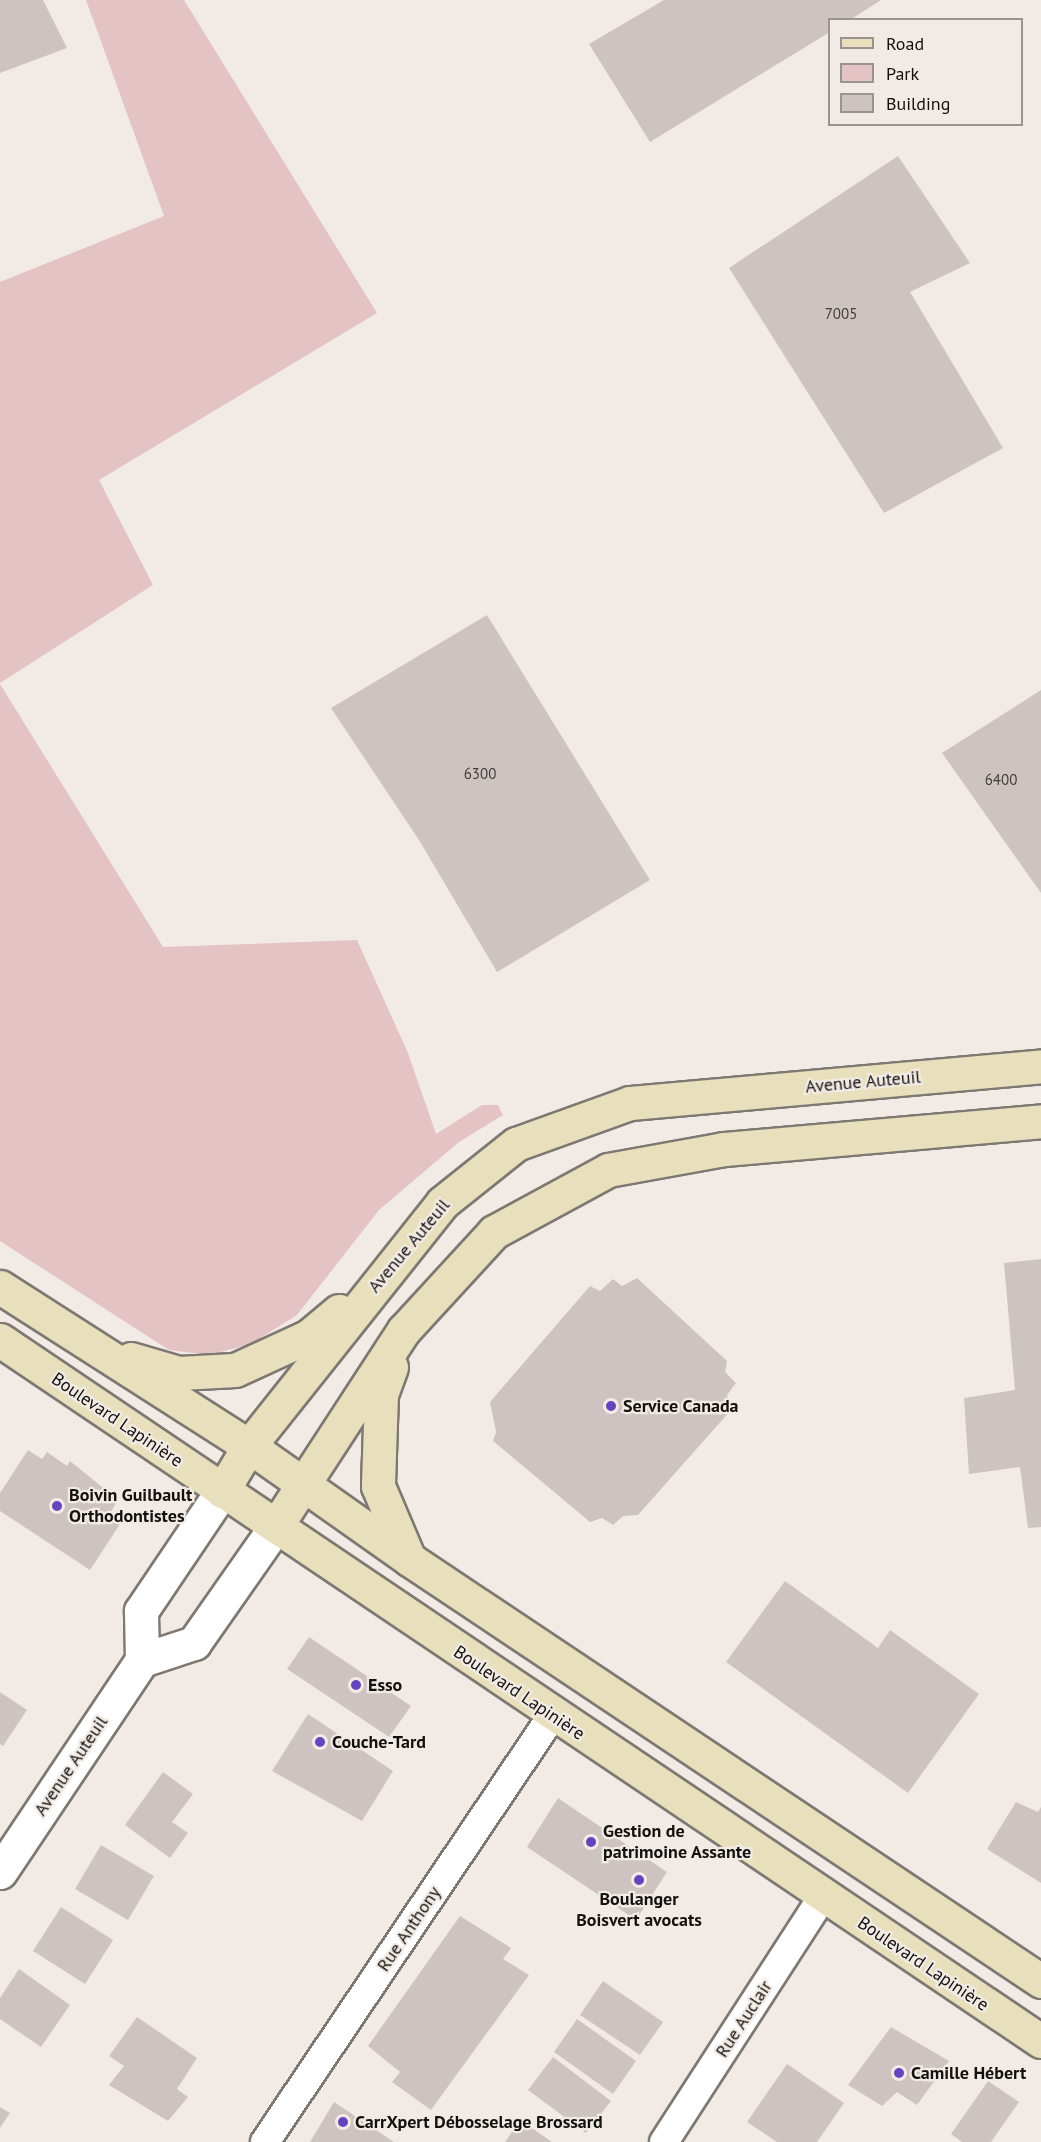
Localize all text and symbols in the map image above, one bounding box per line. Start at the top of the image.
legend [828,18,1023,126]
text: Road [886,32,924,55]
text: Park [886,62,919,85]
text: Building [886,92,950,115]
house number: 7005 [825,305,857,323]
house number: 6300 [464,765,496,783]
house number: 6400 [985,771,1017,789]
street label: Avenue Auteuil [804,1066,922,1098]
street label: Avenue Auteuil [363,1195,455,1297]
street label: Boulevard Lapinière [47,1368,187,1472]
place label: Service Canada [623,1395,739,1417]
marker: Service Canada [604,1399,618,1413]
place label: Boivin Guilbault Orthodontistes [69,1485,193,1528]
marker: Boivin Guilbault Orthodontistes [50,1499,64,1513]
street label: Boulevard Lapinière [449,1641,589,1745]
place label: Esso [368,1674,402,1696]
marker: Esso [349,1678,363,1692]
street label: Avenue Auteuil [30,1712,112,1820]
place label: Couche-Tard [332,1731,426,1753]
marker: Couche-Tard [313,1735,327,1749]
place label: Gestion de patrimoine Assante [603,1821,752,1864]
marker: Gestion de patrimoine Assante [584,1835,598,1849]
marker: Boulanger Boisvert avocats [632,1873,646,1887]
street label: Rue Anthony [373,1882,445,1976]
place label: Boulanger Boisvert avocats [576,1889,702,1932]
street label: Boulevard Lapinière [853,1912,993,2016]
street label: Rue Auclair [711,1976,777,2062]
place label: Camille Hébert [911,2062,1026,2084]
marker: Camille Hébert [892,2066,906,2080]
place label: CarrXpert Débosselage Brossard [355,2111,603,2133]
marker: CarrXpert Débosselage Brossard [336,2115,350,2129]

